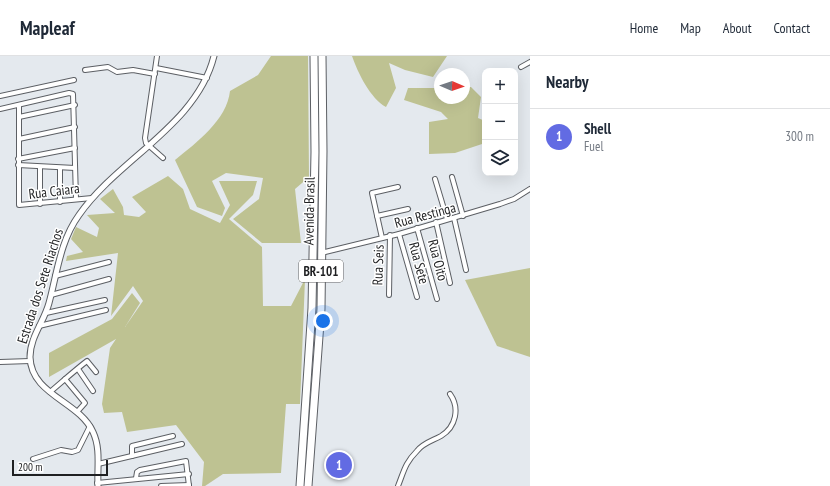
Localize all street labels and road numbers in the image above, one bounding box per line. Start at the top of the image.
street label: Avenida Brasil [299,176,319,245]
street label: Rua Caiara [27,179,81,203]
street label: Rua Restinga [392,198,458,232]
street label: Estrada dos Sete Riachos [13,226,67,346]
street label: Rua Oito [424,237,452,283]
street label: Rua Sete [405,240,433,286]
street label: Rua Seis [368,244,388,286]
road number: BR-101 [299,260,343,282]

